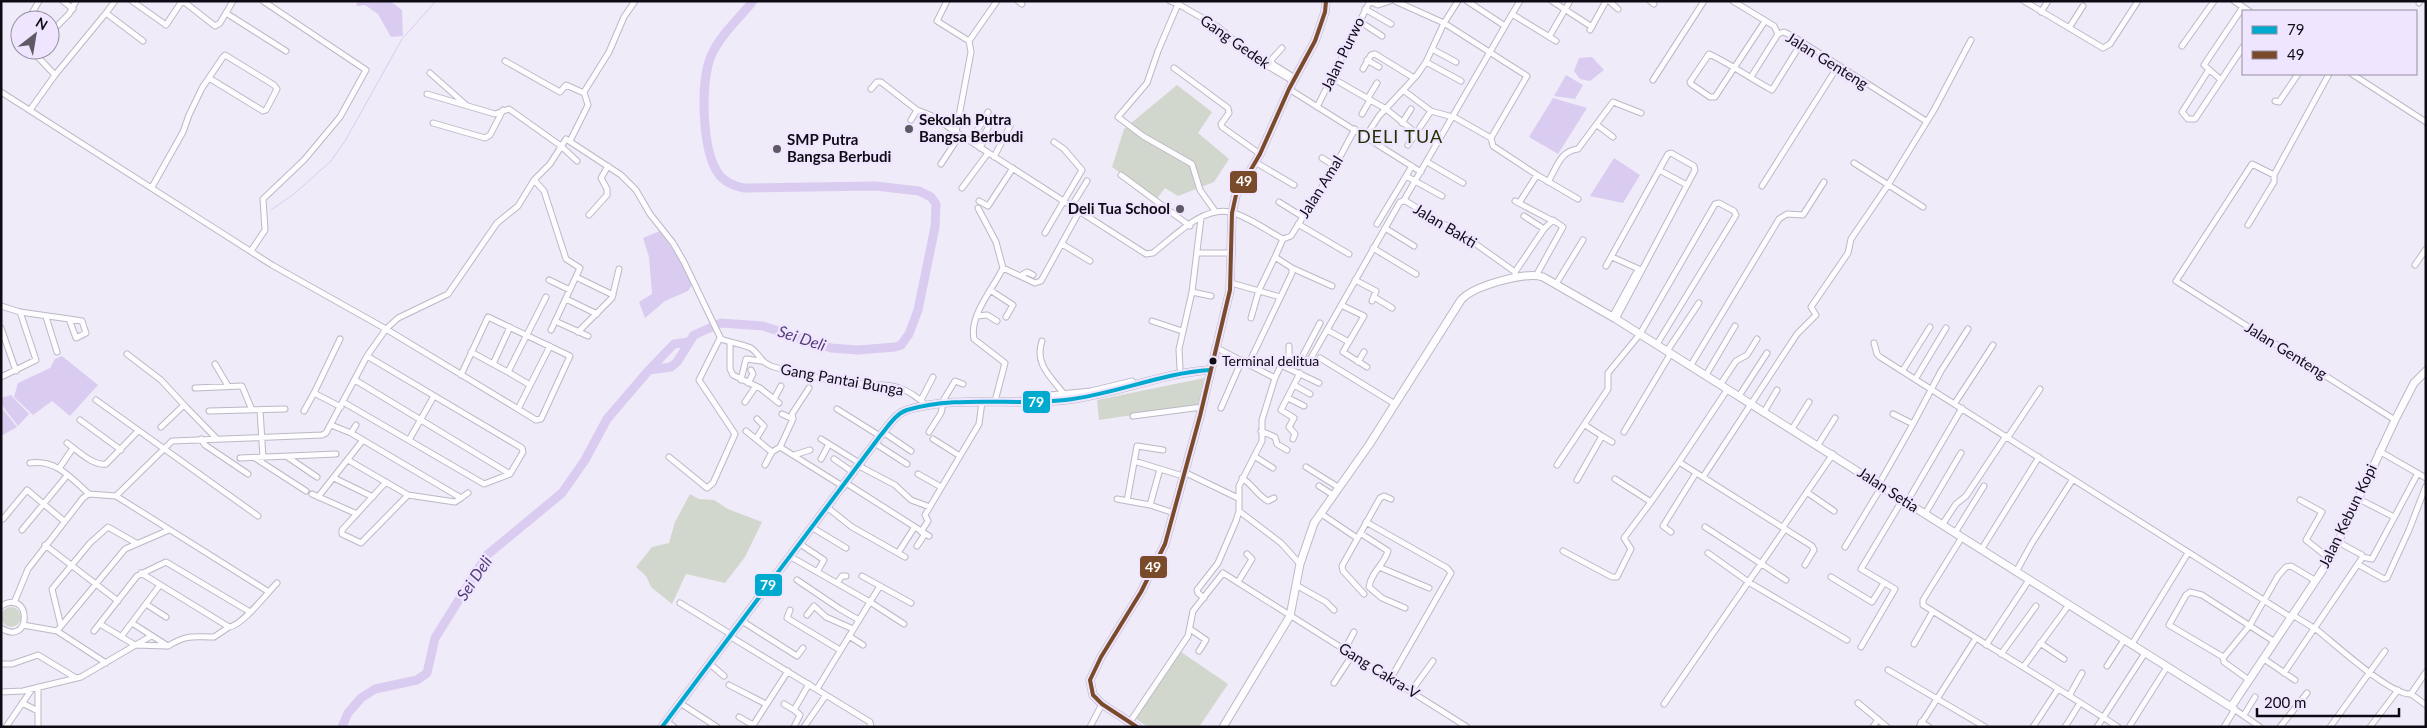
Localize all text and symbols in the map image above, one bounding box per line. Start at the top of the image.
north arrow [10,10,60,60]
legend [2242,10,2417,75]
street label: Gang Gedek [1197,11,1274,72]
text: N [33,13,51,33]
street label: Jalan Purwo [1317,14,1368,93]
text: 79 [2287,20,2304,38]
street label: Jalan Genteng [1783,28,1872,93]
text: 49 [2287,45,2304,63]
place label: Sekolah Putra Bangsa Berbudi [919,110,1023,145]
marker: Sekolah Putra Bangsa Berbudi [903,123,915,135]
district label: DELI TUA [1357,125,1443,147]
place label: SMP Putra Bangsa Berbudi [787,130,891,165]
marker: SMP Putra Bangsa Berbudi [771,143,783,155]
street label: Jalan Amal [1294,152,1346,221]
line badge: 49 [1229,170,1258,194]
text: 49 [1236,172,1252,189]
place label: Deli Tua School [1068,199,1170,217]
street label: Jalan Bakti [1411,199,1480,251]
marker: Deli Tua School [1174,203,1186,215]
street label: Jalan Genteng [2242,318,2331,383]
water label: Sei Deli [776,321,829,354]
place label: Terminal delitua [1222,352,1319,369]
marker: Terminal delitua [1208,356,1218,366]
street label: Gang Pantai Bunga [779,359,905,399]
line badge: 79 [1022,390,1051,414]
text: 79 [1028,393,1044,410]
street label: Jalan Kebun Kopi [2314,461,2380,570]
street label: Jalan Setia [1855,463,1923,516]
water label: Sei Deli [452,552,495,603]
line badge: 49 [1139,555,1168,579]
text: 49 [1145,558,1161,575]
line badge: 79 [754,573,783,597]
text: 79 [760,576,776,593]
street label: Gang Cakra-V [1336,638,1424,702]
scale bar [2257,686,2400,718]
text: 200 m [2264,693,2306,711]

